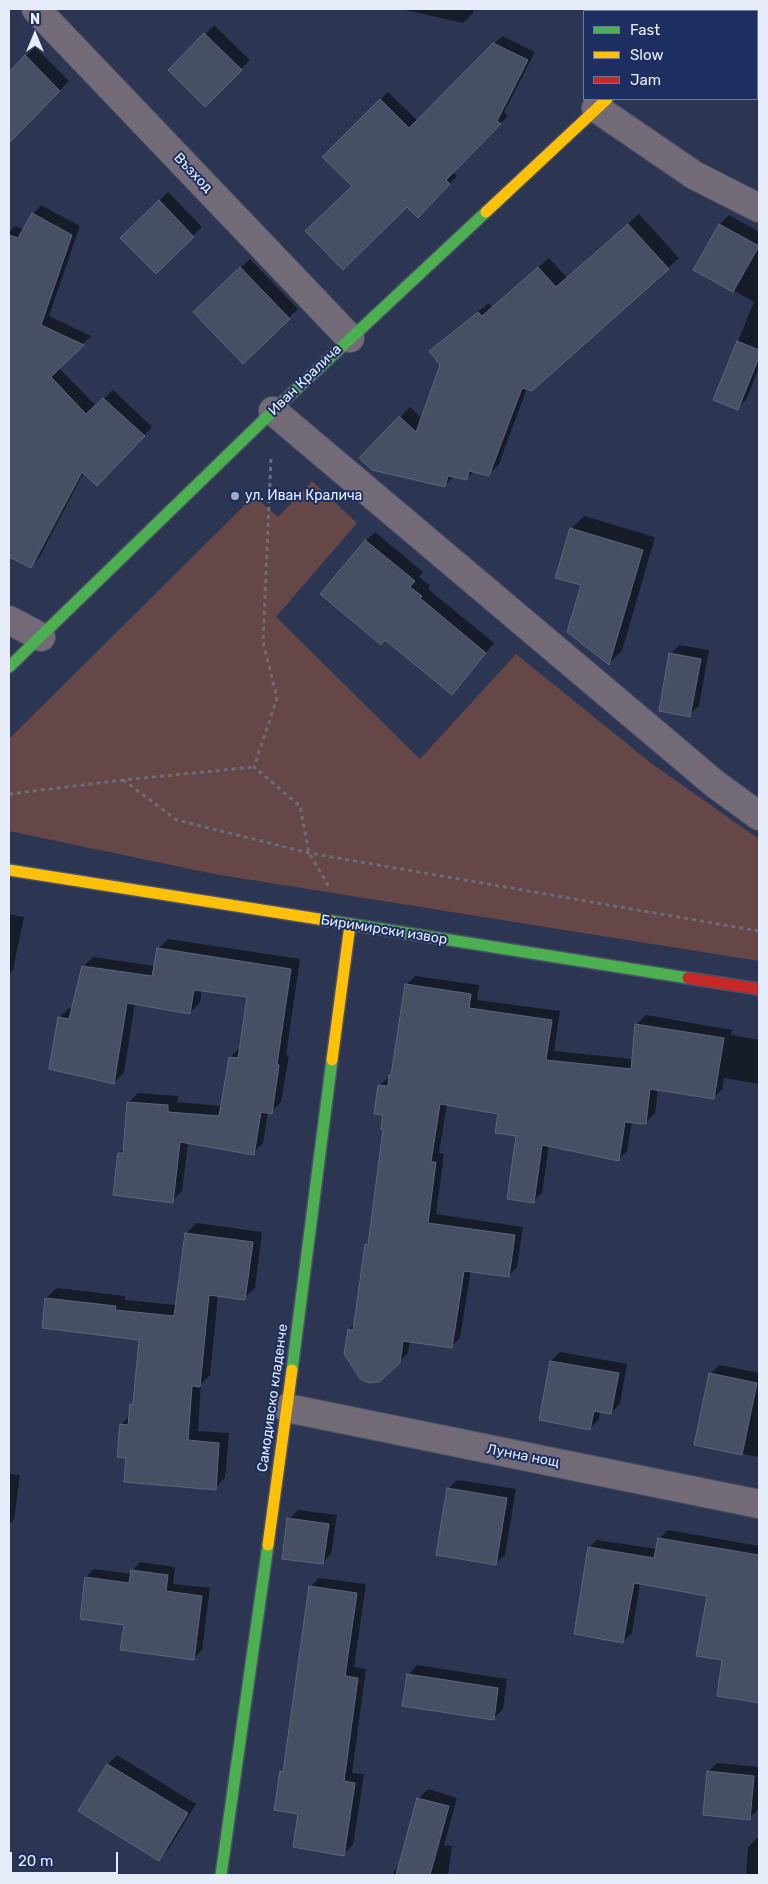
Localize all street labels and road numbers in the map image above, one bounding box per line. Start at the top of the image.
street label: Възход [170,150,216,196]
street label: Иван Кралича [265,341,345,419]
street label: Биримирски извор [320,912,448,948]
street label: Самодивско кладенче [254,1323,292,1473]
street label: Лунна нощ [485,1441,561,1471]

